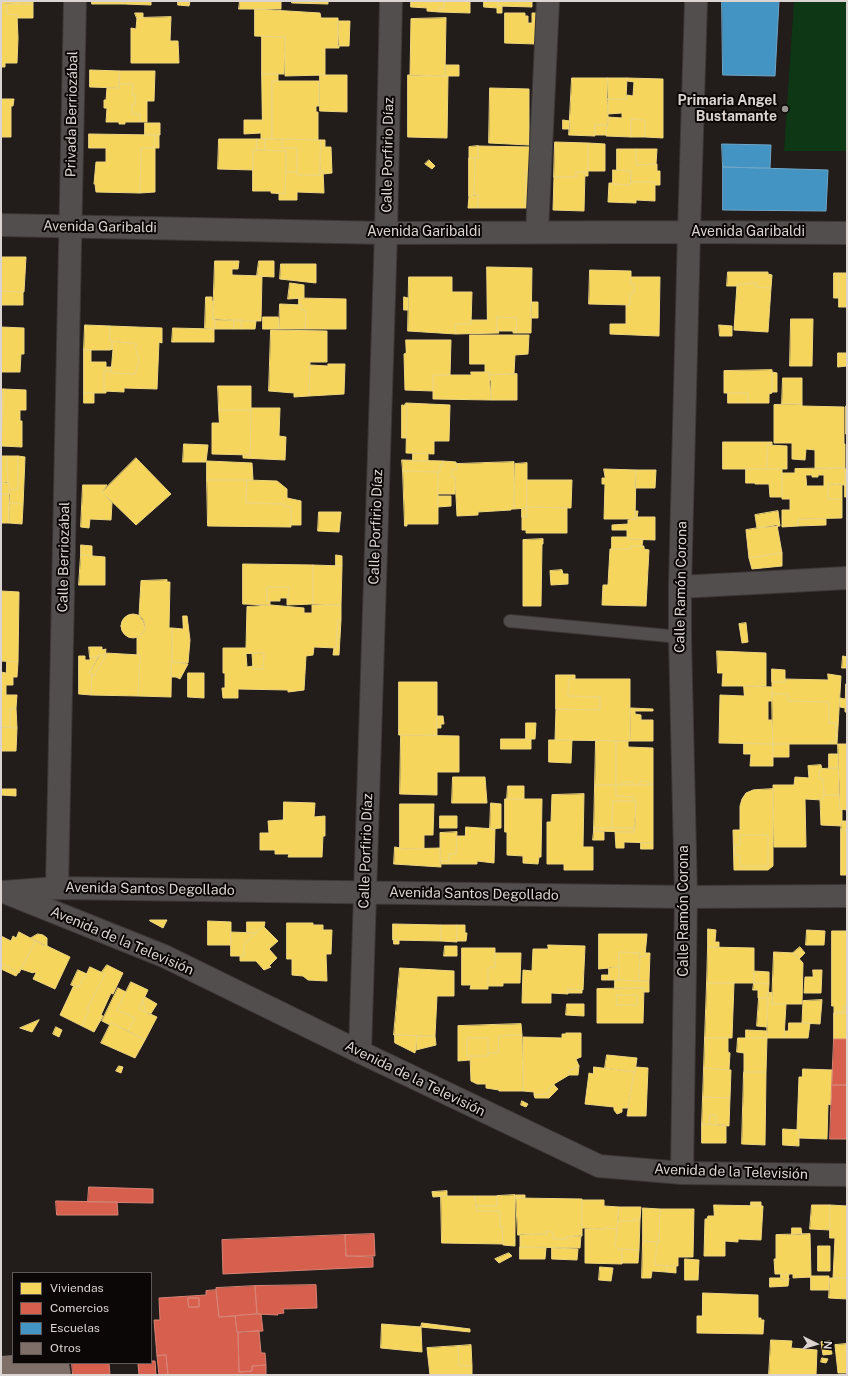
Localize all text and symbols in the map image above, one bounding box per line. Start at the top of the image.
street label: Privada Berriozábal [62,51,82,177]
place label: Primaria Angel Bustamante [678,93,777,126]
street label: Calle Porfirio Díaz [379,97,397,213]
marker: Primaria Angel Bustamante [780,104,790,114]
street label: Avenida Garibaldi [43,218,157,236]
street label: Avenida Garibaldi [367,224,481,240]
street label: Avenida Garibaldi [691,224,805,240]
street label: Calle Porfirio Díaz [366,469,386,585]
street label: Calle Berriozábal [55,501,73,613]
street label: Calle Ramón Corona [671,521,691,653]
street label: Calle Porfirio Díaz [356,793,376,909]
street label: Calle Ramón Corona [676,845,692,977]
street label: Avenida Santos Degollado [65,879,235,899]
street label: Avenida Santos Degollado [389,884,559,904]
street label: Avenida de la Televisión [48,903,196,979]
street label: Avenida de la Televisión [342,1038,488,1120]
street label: Avenida de la Televisión [654,1161,808,1183]
legend [12,1272,152,1364]
text: Viviendas [50,1281,104,1295]
text: Comercios [50,1301,109,1315]
text: Escuelas [50,1321,100,1335]
north arrow [796,1324,836,1364]
text: N [822,1340,834,1350]
text: Otros [50,1341,81,1355]

